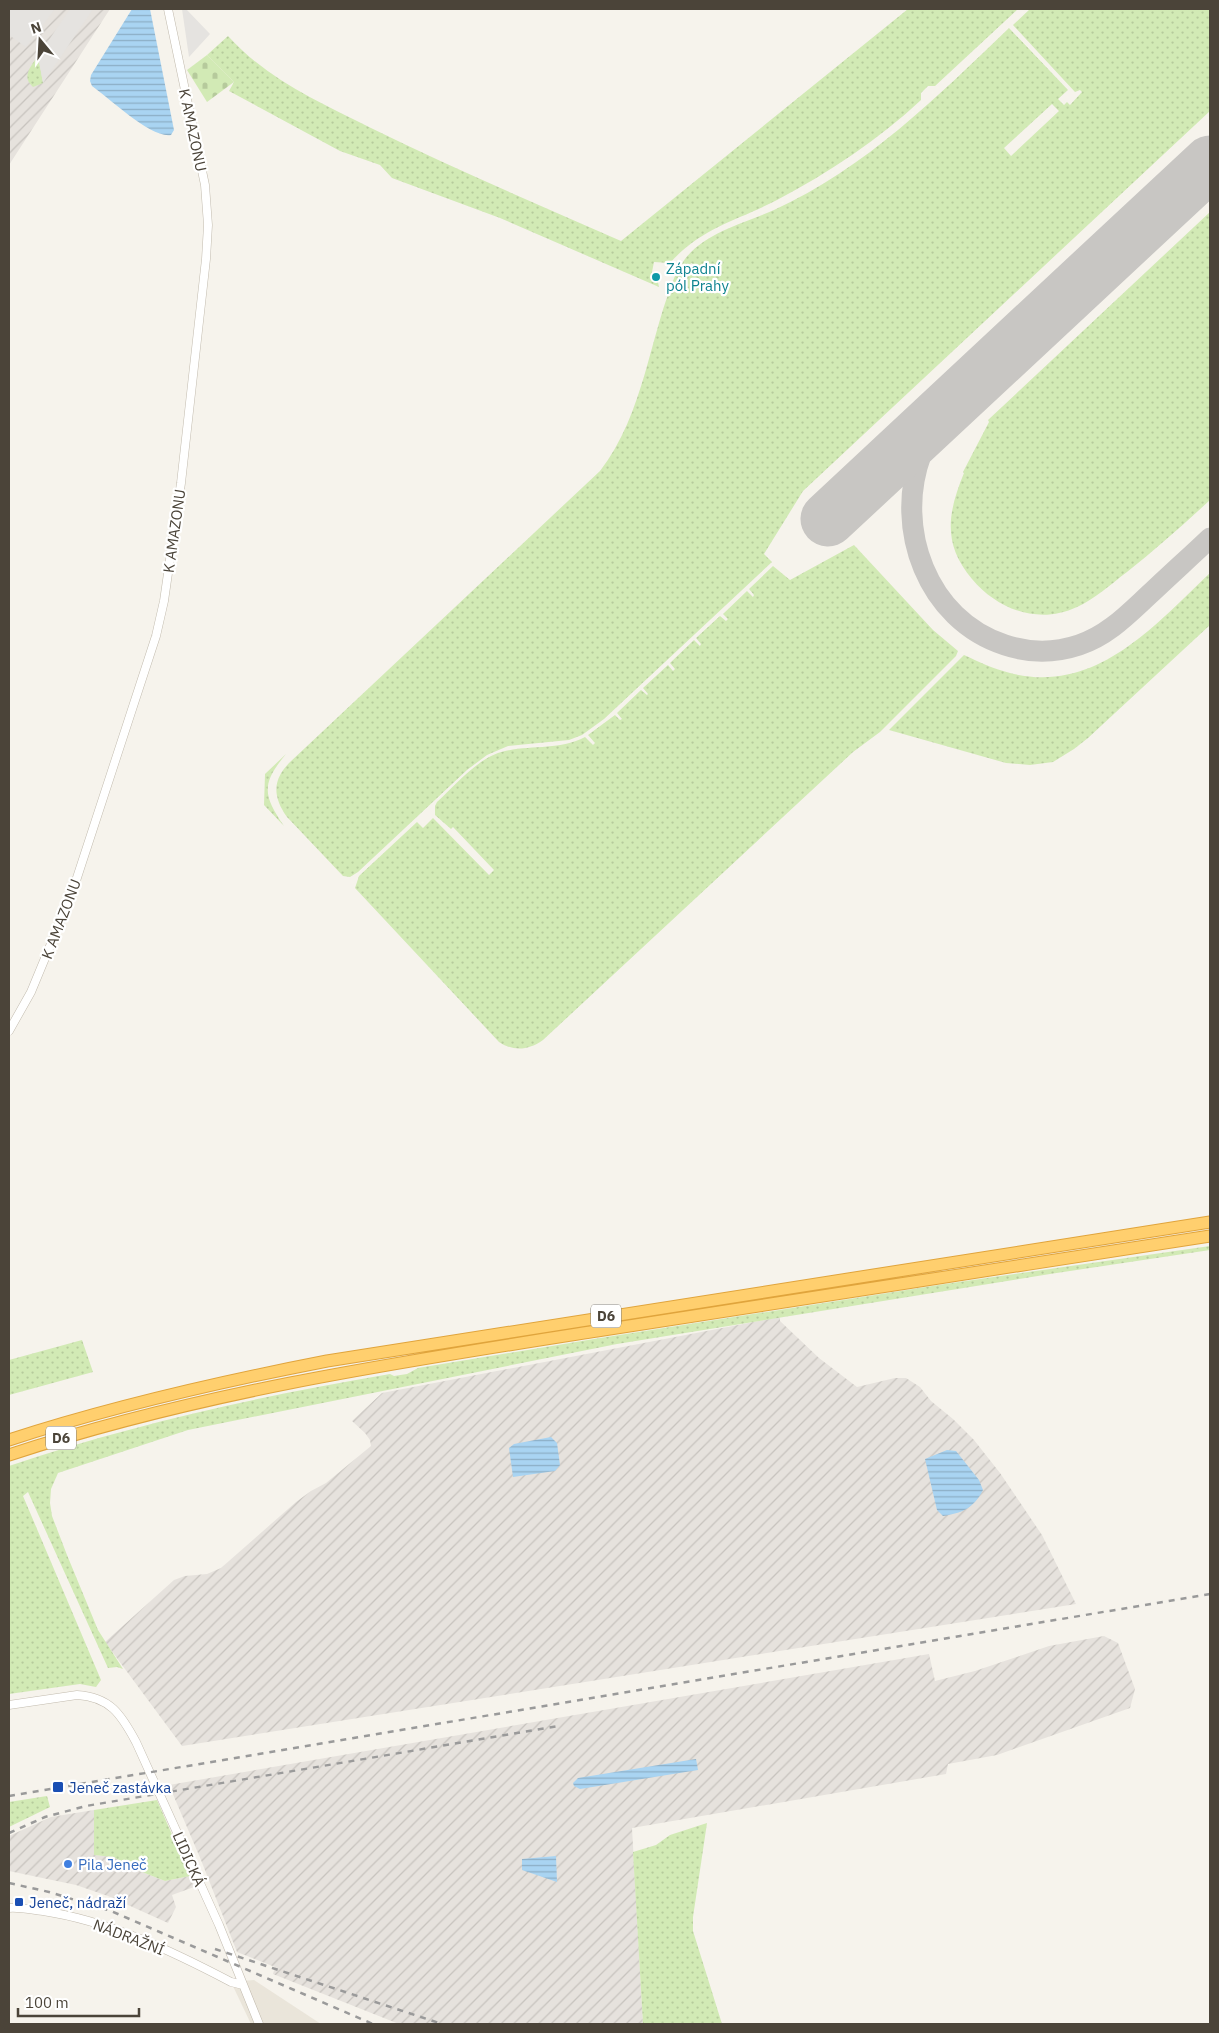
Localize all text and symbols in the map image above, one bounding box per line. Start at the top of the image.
north arrow [15,15,65,65]
text: N [28,18,44,38]
street label: K AMAZONU [175,87,211,173]
place label: Západní pól Prahy [666,259,730,295]
marker: Západní pól Prahy [650,271,662,283]
street label: K AMAZONU [159,488,189,574]
street label: K AMAZONU [37,876,85,962]
road number: D6 [591,1304,621,1328]
road number: D6 [46,1426,76,1450]
place label: Jeneč zastávka [69,1778,171,1797]
marker: Jeneč zastávka [51,1780,65,1794]
street label: LIDICKÁ [169,1829,210,1890]
place label: Pila Jeneč [78,1855,147,1874]
marker: Pila Jeneč [62,1858,74,1870]
place label: Jeneč, nádraží [29,1893,126,1912]
marker: Jeneč, nádraží [13,1896,25,1908]
street label: NÁDRAŽNÍ [91,1915,167,1959]
scale bar [18,1986,139,2018]
text: 100 m [25,1993,69,2012]

